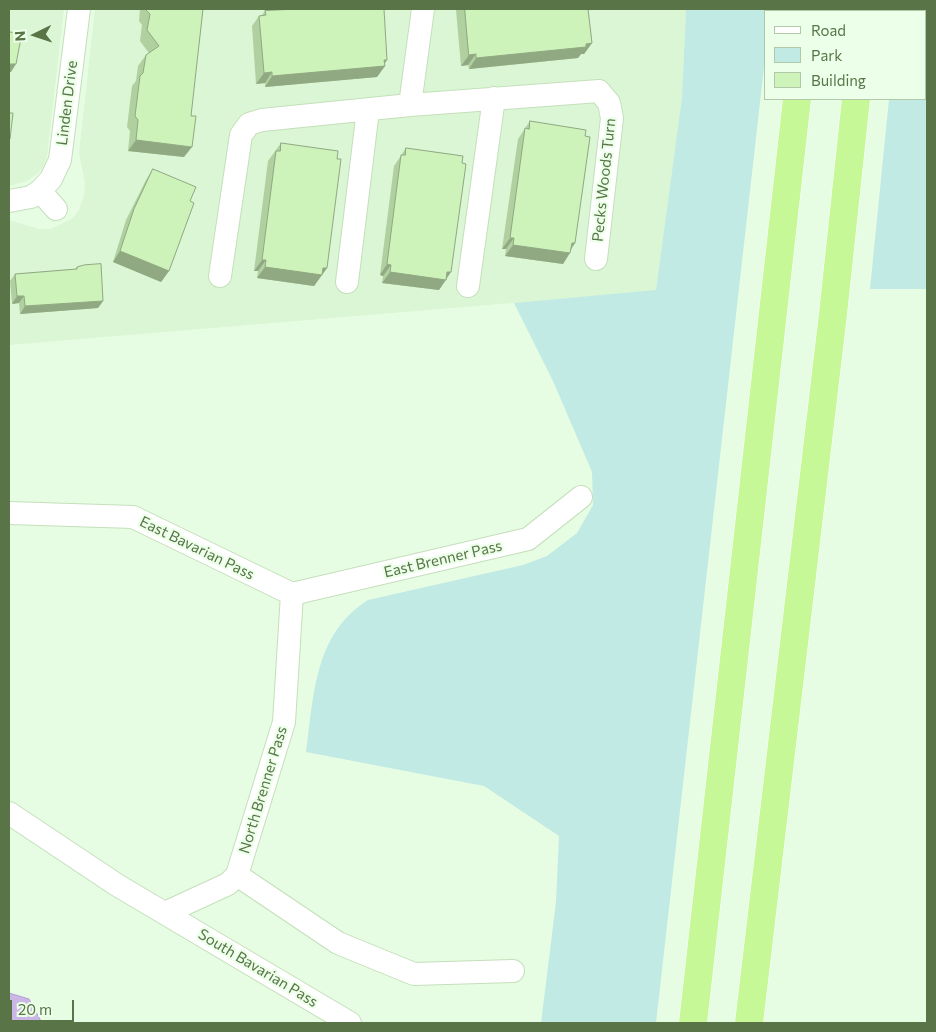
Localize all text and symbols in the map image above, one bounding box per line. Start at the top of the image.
north arrow [10,10,60,60]
legend [764,10,926,100]
text: Road [811,21,846,39]
text: N [11,30,28,42]
text: Park [811,46,842,64]
street label: Linden Drive [53,60,81,146]
text: Building [811,71,866,89]
street label: Pecks Woods Turn [589,117,619,243]
street label: East Bavarian Pass [137,512,257,584]
street label: East Brenner Pass [382,537,504,581]
street label: North Brenner Pass [235,724,291,856]
street label: South Bavarian Pass [195,925,321,1011]
scale bar [12,990,76,1022]
text: 20 m [18,1000,52,1018]

